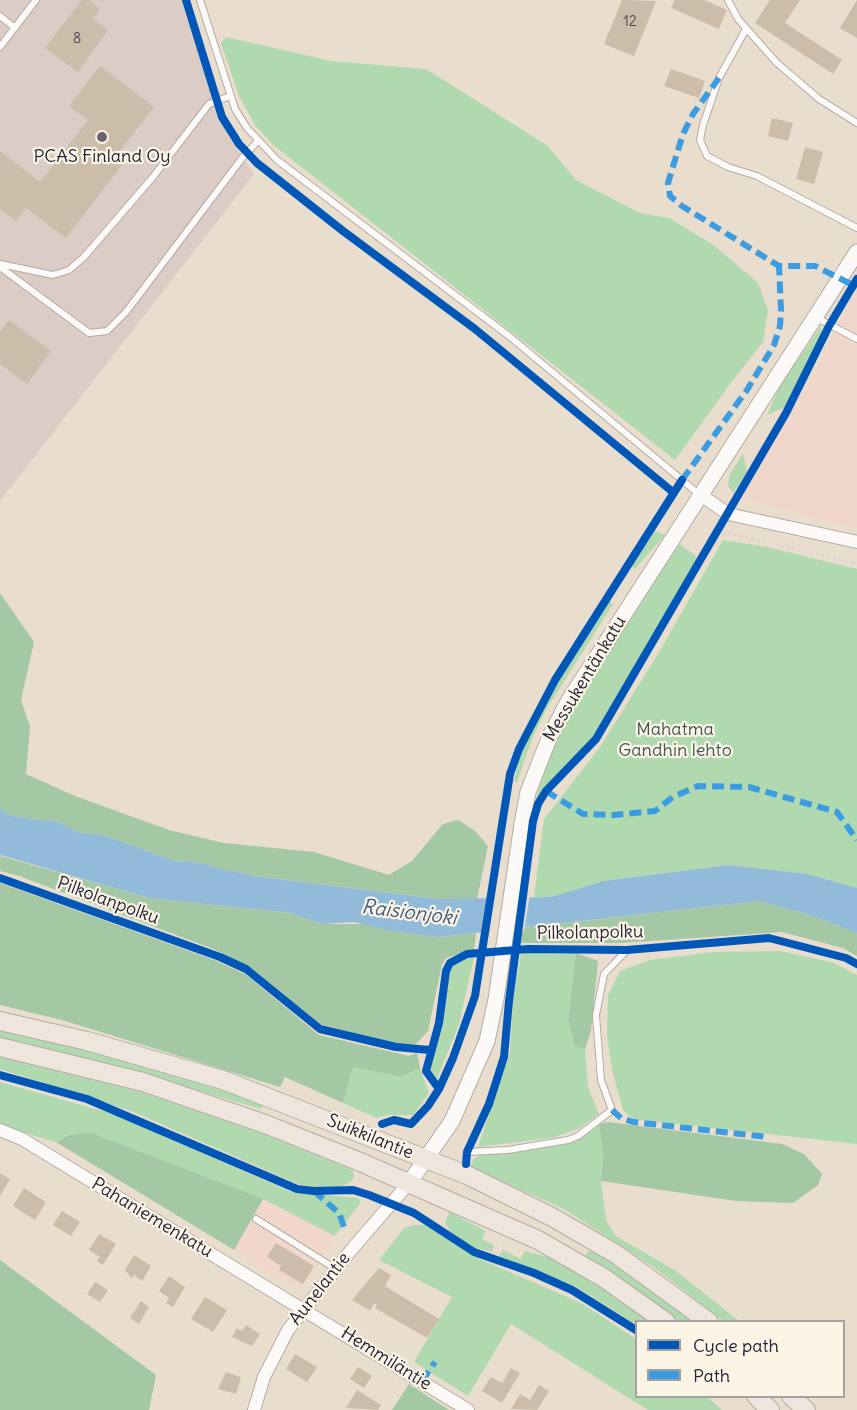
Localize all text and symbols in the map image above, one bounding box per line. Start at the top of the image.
house number: 12 [623,13,637,31]
house number: 8 [73,30,81,48]
marker: PCAS Finland Oy [95,130,109,144]
place label: PCAS Finland Oy [34,146,170,168]
street label: Messukentänkatu [539,612,631,746]
park label: Mahatma Gandhin lehto [618,719,732,762]
street label: Pilkolanpolku [54,873,162,929]
water label: Raisionjoki [360,895,458,931]
street label: Pilkolanpolku [536,921,644,945]
street label: Suikkilantie [324,1110,416,1164]
street label: Pahaniemenkatu [88,1173,216,1263]
street label: Aunelantie [285,1248,355,1330]
legend [635,1320,845,1398]
street label: Hemmiläntie [337,1323,435,1395]
text: Cycle path [693,1334,779,1357]
text: Path [693,1364,730,1387]

